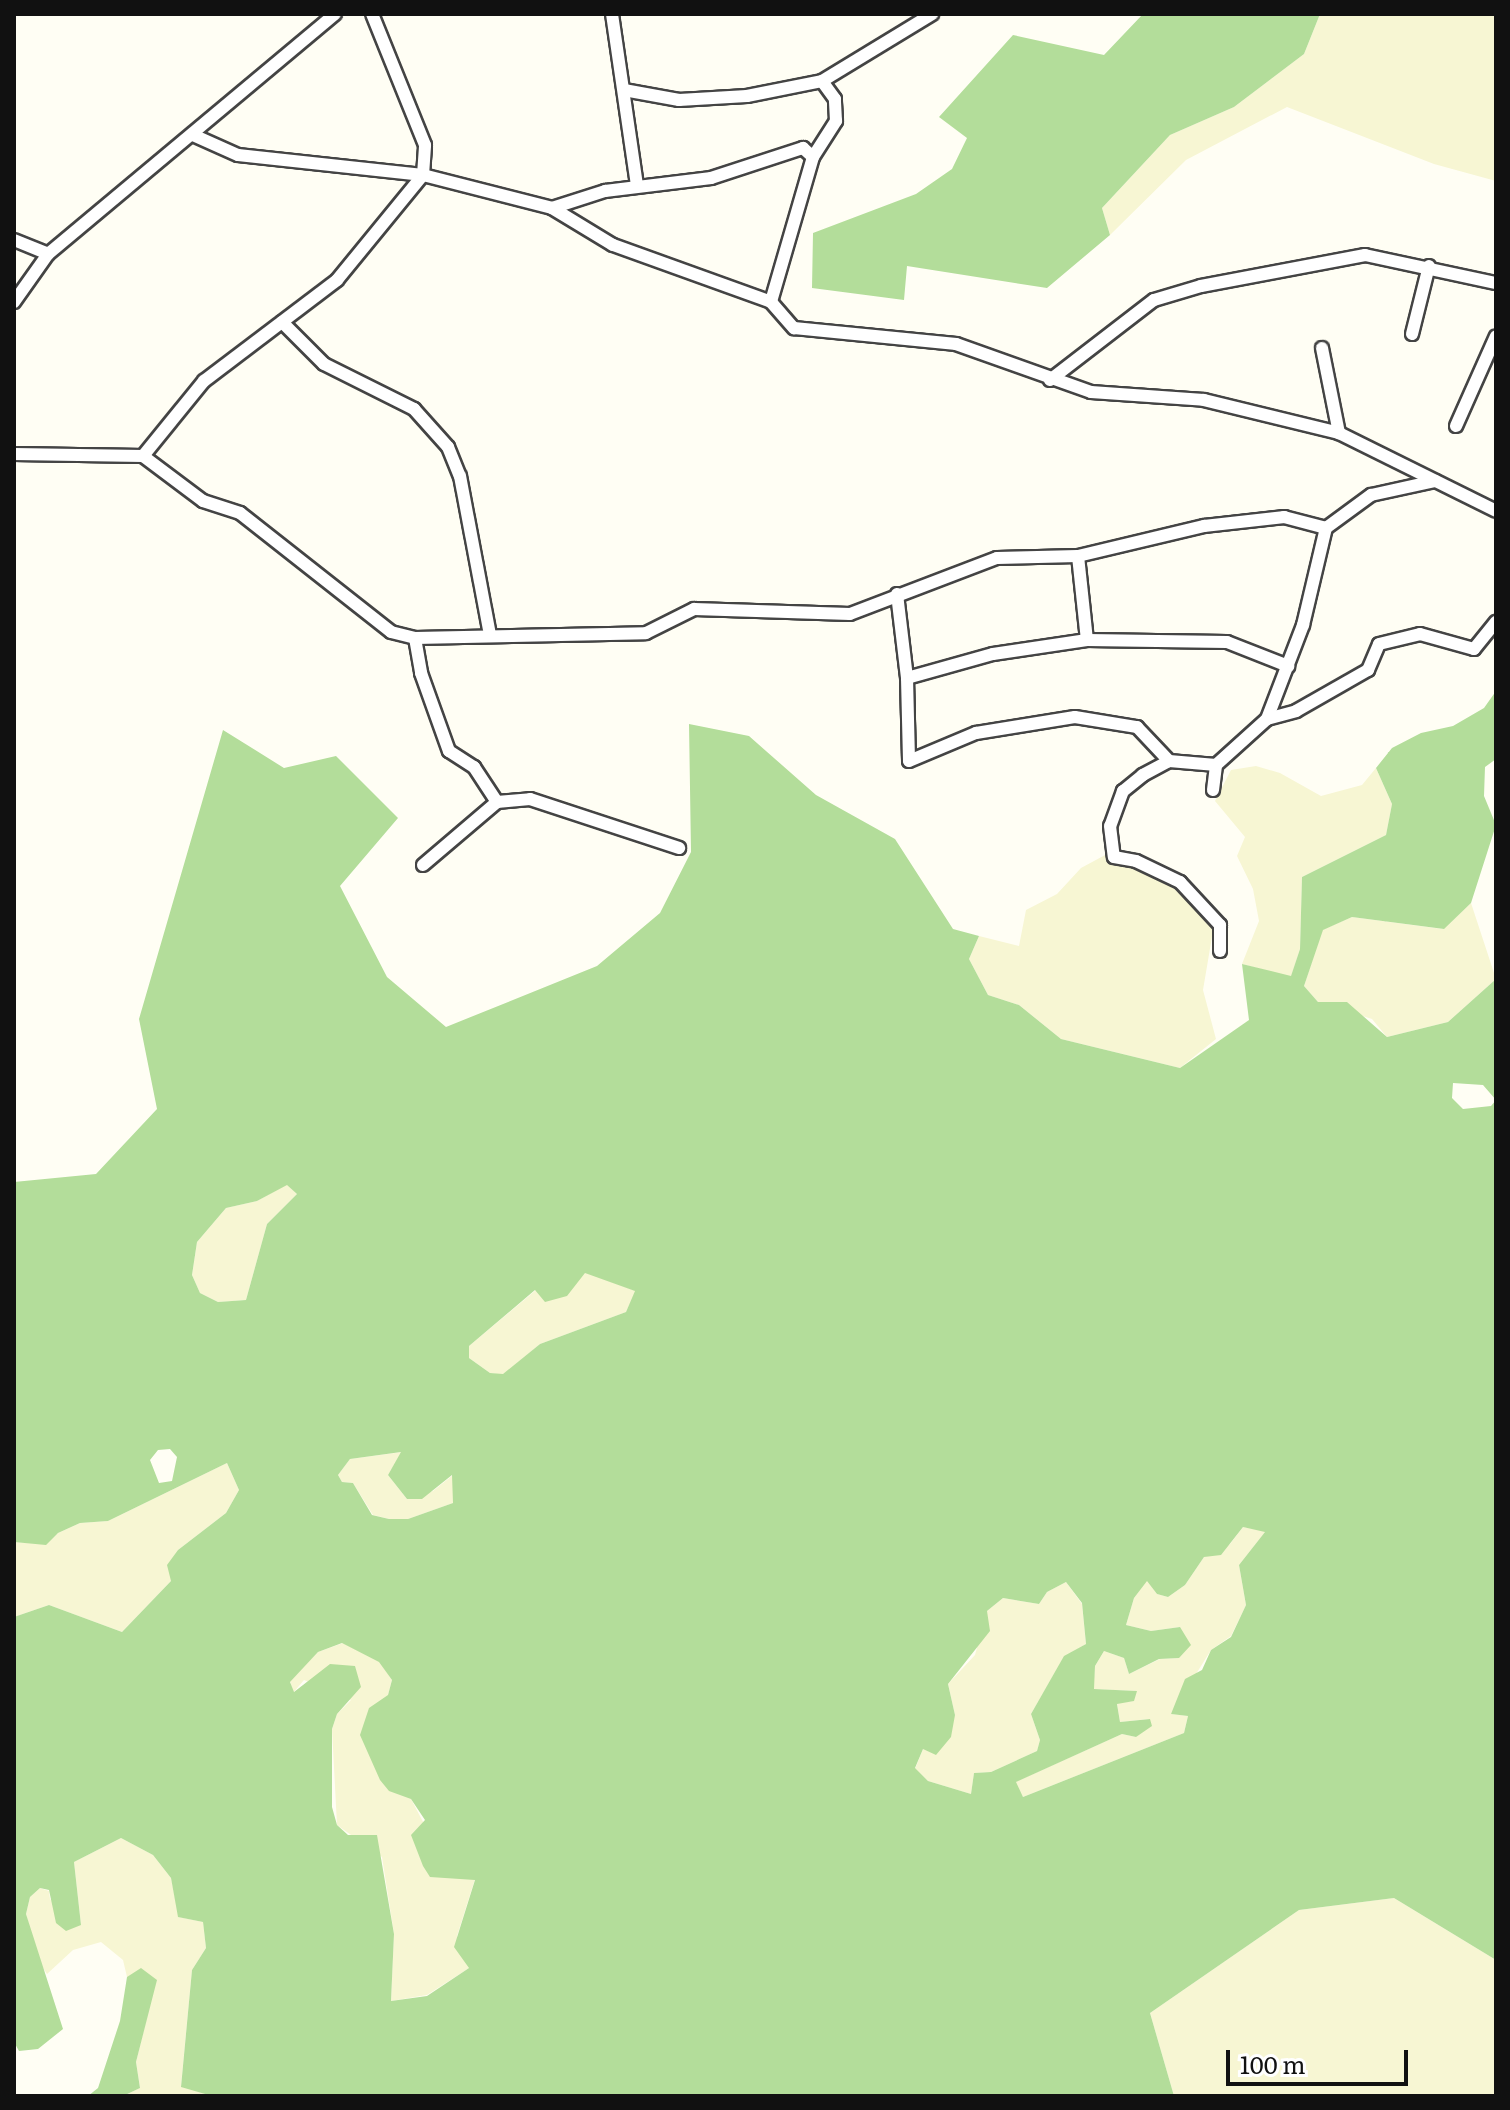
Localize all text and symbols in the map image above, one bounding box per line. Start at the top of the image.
scale bar [1230,2034,1412,2084]
text: 100 m [1240,2046,1306,2081]

